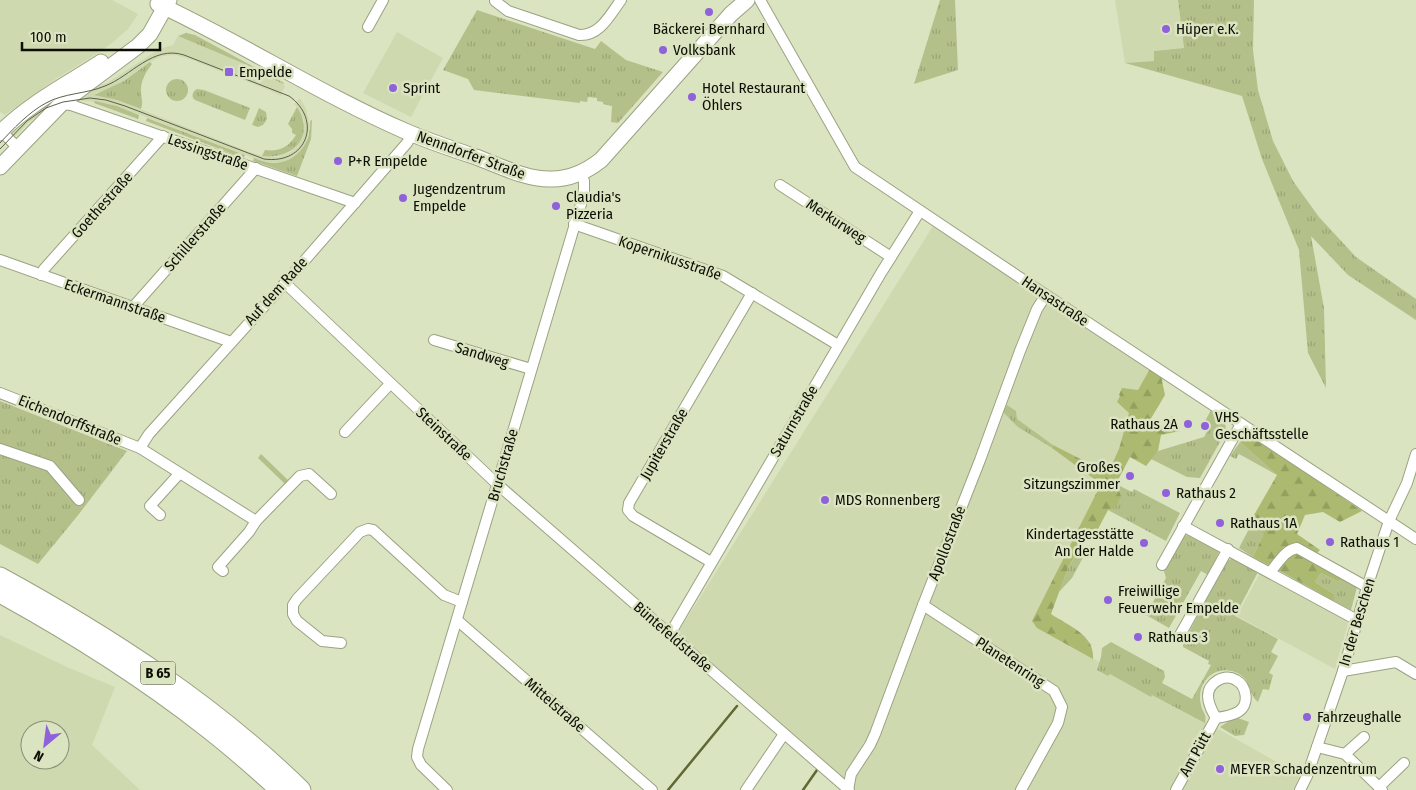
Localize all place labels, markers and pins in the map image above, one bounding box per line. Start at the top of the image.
marker: Bäckerei Bernhard [703,6,715,18]
place label: Bäckerei Bernhard [653,20,765,38]
place label: Hüper e.K. [1176,20,1239,38]
marker: Hüper e.K. [1160,23,1172,35]
place label: Volksbank [673,41,736,59]
marker: Volksbank [657,44,669,56]
place label: Empelde [239,63,292,81]
marker: Empelde [223,66,235,78]
place label: Sprint [403,79,440,97]
place label: Hotel Restaurant Öhlers [702,79,805,114]
marker: Sprint [387,82,399,94]
marker: Hotel Restaurant Öhlers [686,91,698,103]
place label: P+R Empelde [348,152,427,170]
marker: P+R Empelde [332,155,344,167]
place label: Jugendzentrum Empelde [413,180,506,215]
place label: Claudia's Pizzeria [566,188,621,223]
marker: Jugendzentrum Empelde [397,192,409,204]
marker: Claudia's Pizzeria [550,200,562,212]
place label: VHS Geschäftsstelle [1215,408,1309,443]
place label: Rathaus 2A [1110,415,1178,433]
marker: Rathaus 2A [1182,418,1194,430]
marker: VHS Geschäftsstelle [1199,420,1211,432]
place label: Großes Sitzungszimmer [1024,458,1121,493]
marker: Großes Sitzungszimmer [1124,470,1136,482]
place label: Rathaus 2 [1176,484,1236,502]
marker: Rathaus 2 [1160,487,1172,499]
place label: MDS Ronnenberg [835,491,940,509]
marker: MDS Ronnenberg [819,494,831,506]
place label: Rathaus 1A [1230,514,1297,532]
marker: Rathaus 1A [1214,517,1226,529]
place label: Kindertagesstätte An der Halde [1026,525,1134,560]
place label: Rathaus 1 [1340,533,1399,551]
marker: Rathaus 1 [1324,536,1336,548]
marker: Kindertagesstätte An der Halde [1138,537,1150,549]
place label: Freiwillige Feuerwehr Empelde [1118,582,1239,617]
marker: Freiwillige Feuerwehr Empelde [1102,594,1114,606]
place label: Rathaus 3 [1148,628,1208,646]
marker: Rathaus 3 [1132,631,1144,643]
place label: Fahrzeughalle [1317,708,1402,726]
marker: Fahrzeughalle [1301,711,1313,723]
place label: MEYER Schadenzentrum [1230,760,1377,778]
marker: MEYER Schadenzentrum [1214,763,1226,775]

